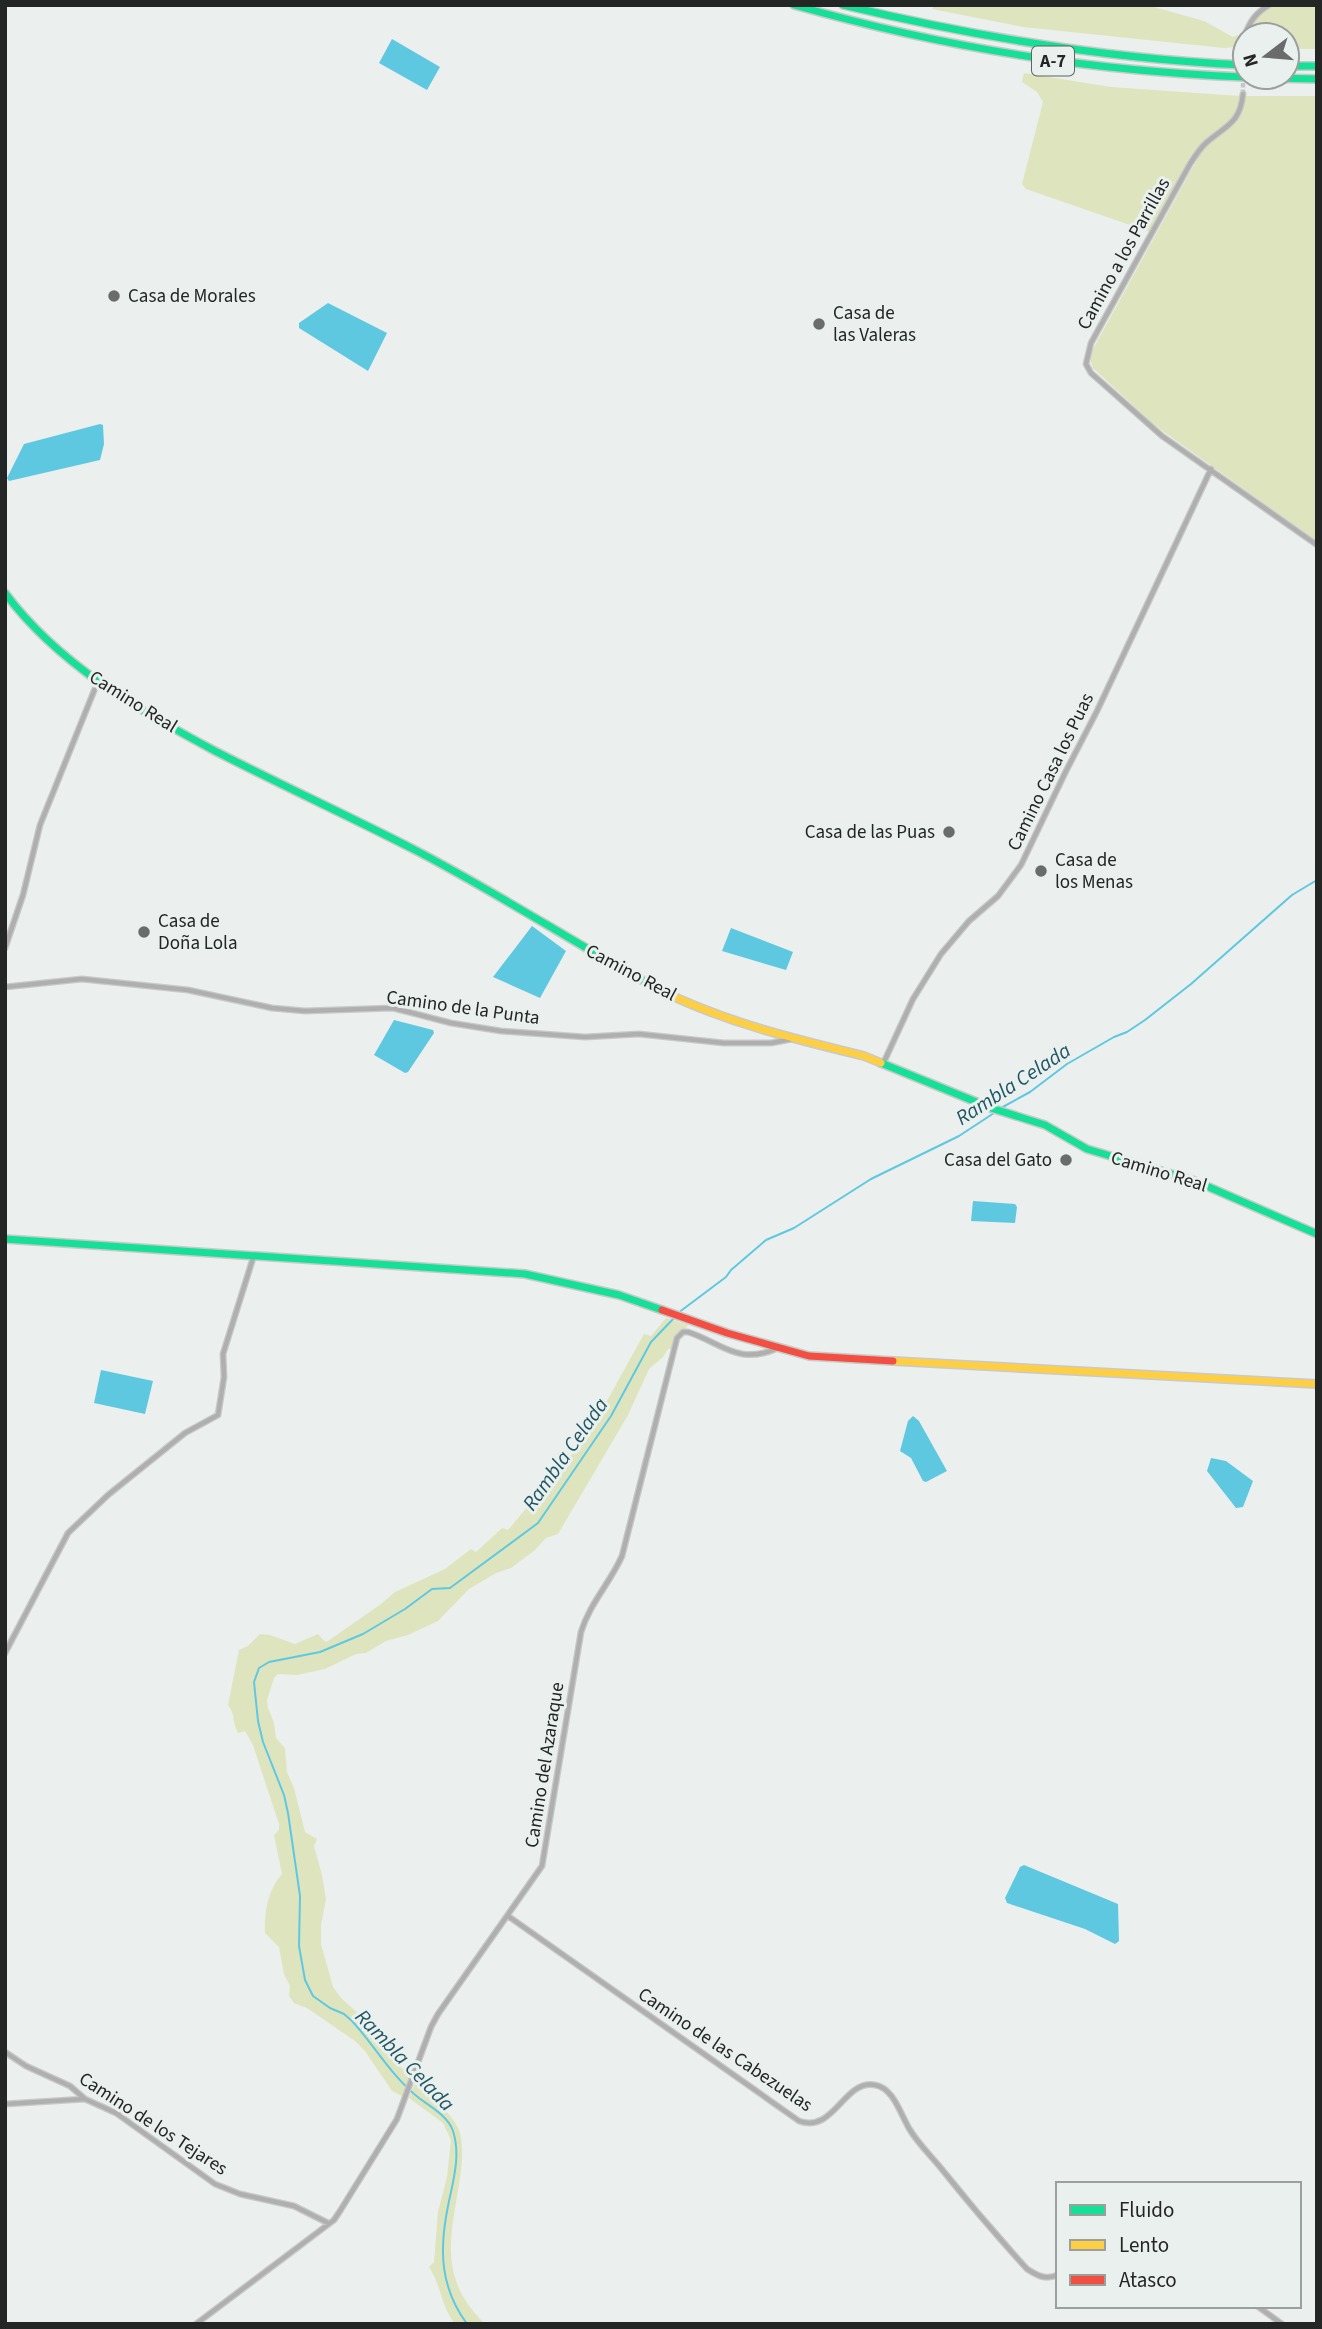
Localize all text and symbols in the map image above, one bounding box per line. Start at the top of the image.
north arrow [1231,21,1301,91]
road number: A-7 [1032,46,1074,76]
text: N [1236,50,1266,70]
street label: Camino a los Parrillas [1071,173,1177,335]
place label: Casa de Morales [128,283,256,310]
marker: Casa de Morales [106,288,122,304]
place label: Casa de las Valeras [833,300,916,349]
marker: Casa de las Valeras [811,316,827,332]
street label: Camino Real [84,664,182,740]
street label: Camino Casa los Puas [1001,688,1101,855]
place label: Casa de las Puas [805,819,935,846]
marker: Casa de las Puas [941,824,957,840]
place label: Casa de los Menas [1055,847,1133,896]
marker: Casa de los Menas [1033,863,1049,879]
place label: Casa de Doña Lola [158,908,237,957]
marker: Casa de Doña Lola [136,924,152,940]
street label: Camino Real [581,938,681,1008]
street label: Camino de la Punta [385,984,541,1032]
water label: Rambla Celada [949,1035,1077,1133]
street label: Camino Real [1107,1145,1211,1200]
place label: Casa del Gato [944,1147,1052,1174]
marker: Casa del Gato [1058,1152,1074,1168]
water label: Rambla Celada [515,1391,615,1517]
street label: Camino del Azaraque [519,1680,571,1850]
street label: Camino de las Cabezuelas [632,1981,818,2119]
water label: Rambla Celada [348,2002,462,2118]
street label: Camino de los Tejares [73,2066,233,2182]
legend [1056,2182,1301,2308]
text: Fluido [1119,2195,1174,2225]
text: Lento [1119,2230,1169,2260]
text: Atasco [1119,2265,1177,2295]

